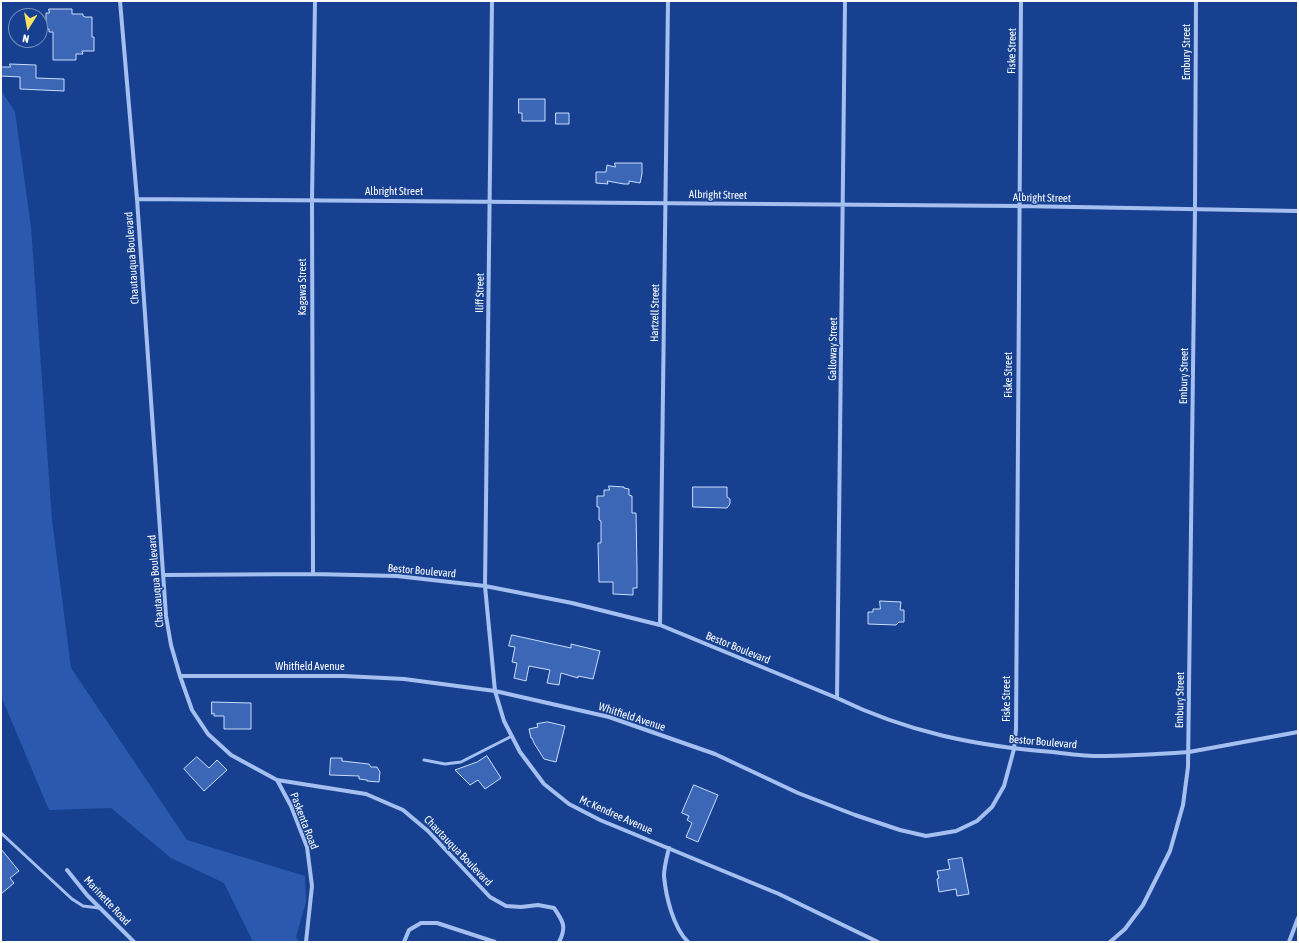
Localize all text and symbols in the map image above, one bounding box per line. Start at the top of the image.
north arrow [8,8,48,48]
street label: Embury Street [1180,24,1194,80]
street label: Fiske Street [1005,28,1019,74]
text: N [22,32,30,45]
street label: Albright Street [365,185,423,199]
street label: Albright Street [689,188,747,202]
street label: Albright Street [1013,191,1071,205]
street label: Chautauqua Boulevard [122,211,142,305]
street label: Kagawa Street [296,258,310,316]
street label: Iliff Street [473,273,487,313]
street label: Hartzell Street [648,284,662,342]
street label: Galloway Street [826,317,840,381]
street label: Embury Street [1177,348,1191,404]
street label: Fiske Street [1002,352,1016,398]
street label: Chautauqua Boulevard [145,534,167,628]
street label: Bestor Boulevard [387,561,457,581]
street label: Bestor Boulevard [704,629,772,667]
street label: Whitfield Avenue [275,660,345,674]
street label: Embury Street [1173,672,1187,728]
street label: Fiske Street [1000,676,1014,722]
street label: Whitfield Avenue [597,700,667,734]
street label: Bestor Boulevard [1008,732,1078,752]
street label: Paskenta Road [287,791,321,851]
street label: Mc Kendree Avenue [577,793,655,837]
street label: Chautauqua Boulevard [421,813,495,889]
street label: Marinette Road [81,874,133,928]

